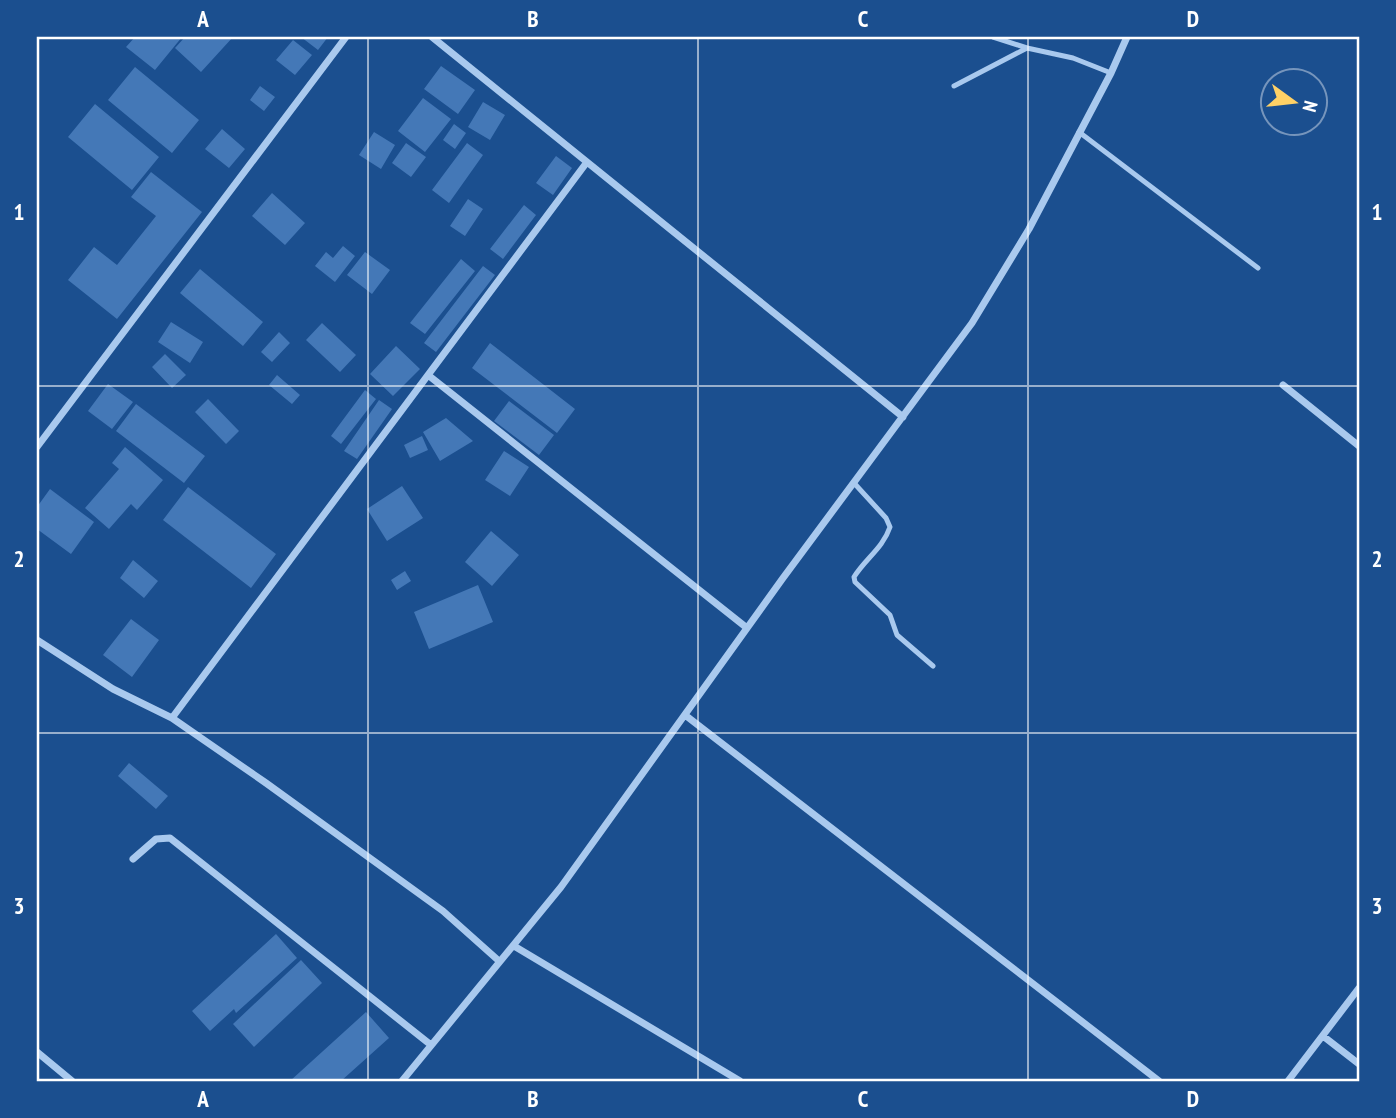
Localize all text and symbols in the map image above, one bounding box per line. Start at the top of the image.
text: A [196,4,209,33]
text: B [527,4,539,33]
text: C [858,4,869,33]
text: D [1187,4,1199,33]
north arrow [1260,66,1330,136]
text: N [1298,98,1323,114]
text: 1 [14,197,25,226]
text: 1 [1372,197,1383,226]
text: 2 [14,544,25,573]
text: 2 [1372,544,1383,573]
text: 3 [14,891,25,920]
text: 3 [1372,891,1383,920]
text: A [196,1084,209,1113]
text: B [527,1084,539,1113]
text: C [858,1084,869,1113]
text: D [1187,1084,1199,1113]

